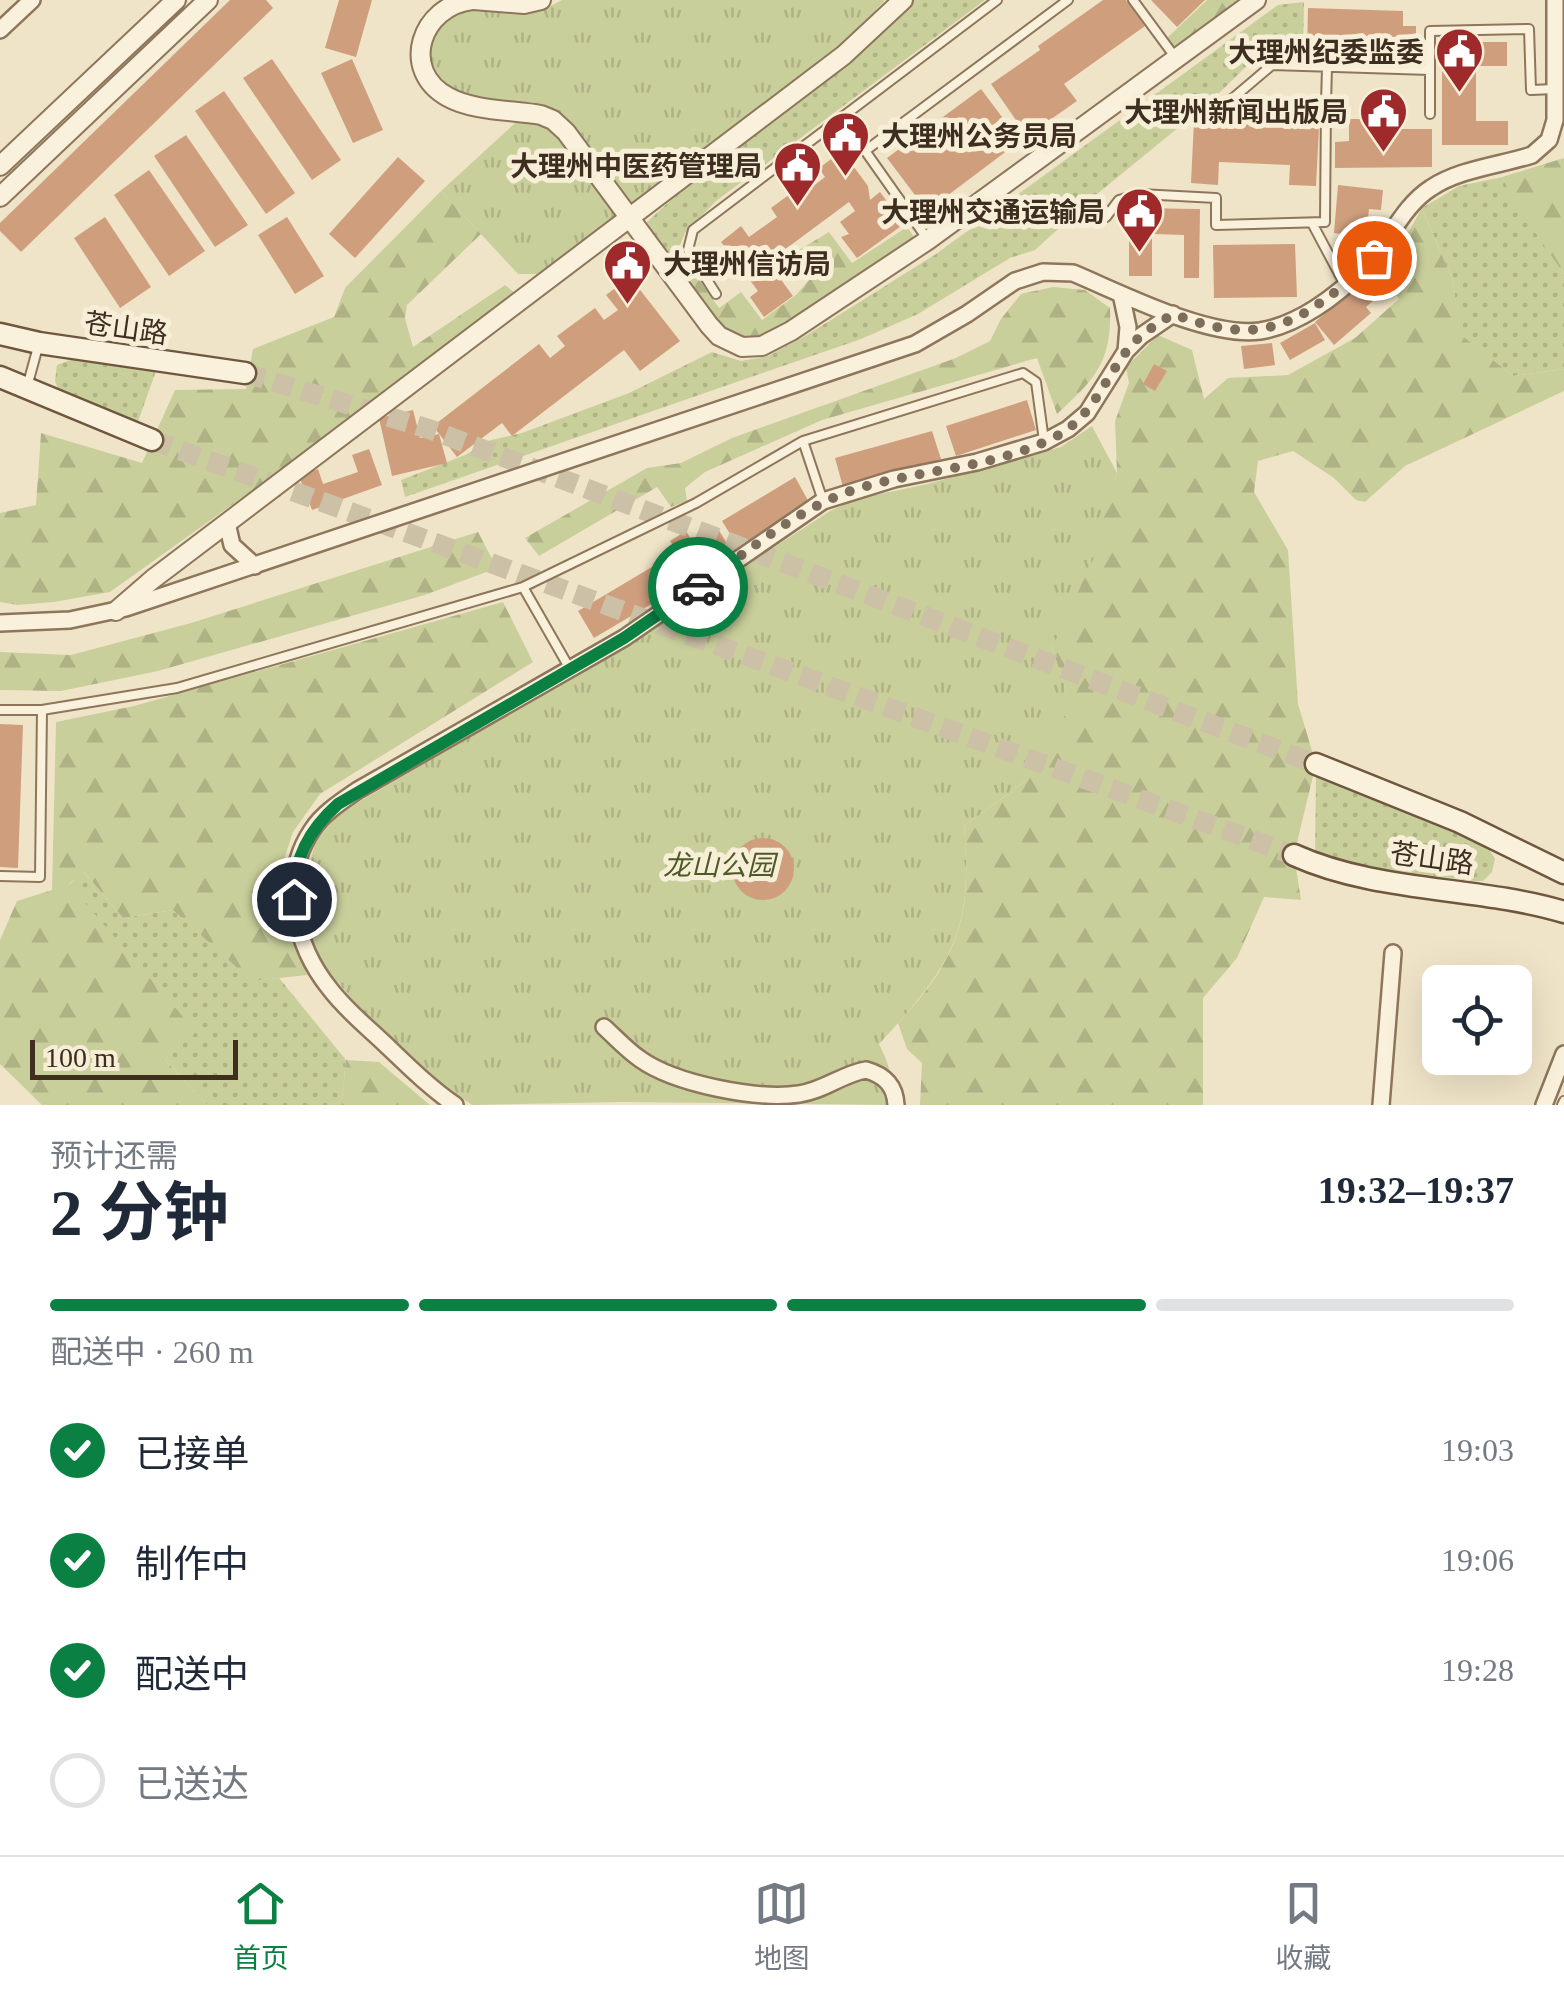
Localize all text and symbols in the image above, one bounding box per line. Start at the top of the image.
public building icon: 大理州纪委监委 [1433,26,1485,94]
place label: 大理州纪委监委 [1228,37,1424,68]
public building icon: 大理州新闻出版局 [1357,86,1409,154]
place label: 大理州新闻出版局 [1124,97,1348,128]
public building icon: 大理州公务员局 [820,110,872,178]
place label: 大理州公务员局 [881,121,1077,152]
public building icon: 大理州中医药管理局 [771,140,823,208]
place label: 大理州中医药管理局 [510,151,762,182]
public building icon: 大理州交通运输局 [1114,186,1166,254]
place label: 大理州交通运输局 [881,197,1105,228]
pin [1332,216,1417,301]
icon: bag [1347,231,1402,286]
public building icon: 大理州信访局 [602,238,654,306]
place label: 大理州信访局 [663,249,831,280]
street label: 苍山路 [82,307,170,350]
courier [648,537,748,637]
icon: car [671,560,726,615]
street label: 苍山路 [1388,837,1476,880]
park label: 龙山公园 [663,850,779,881]
pin [252,857,337,942]
icon: home [267,872,322,927]
map controls [1422,965,1532,1075]
button: locate [1422,965,1532,1075]
scale bar [30,1035,238,1080]
text: 100 m [45,1042,116,1073]
text: 预计还需 [50,1138,178,1174]
text: 19:32–19:37 [1318,1169,1514,1211]
text: 2 分钟 [50,1177,229,1249]
text: 配送中 · 260 m [50,1334,254,1370]
icon: check [50,1423,105,1478]
text: 19:03 [1441,1432,1514,1468]
text: 已接单 [135,1433,249,1475]
icon: check [50,1533,105,1588]
text: 19:06 [1441,1542,1514,1578]
text: 制作中 [135,1543,249,1585]
icon: check [50,1643,105,1698]
text: 19:28 [1441,1652,1514,1688]
text: 配送中 [135,1653,249,1695]
text: 已送达 [135,1763,249,1805]
tab: 首页 [233,1876,289,1976]
tab: 地图 [754,1876,810,1976]
tab: 收藏 [1275,1876,1331,1976]

